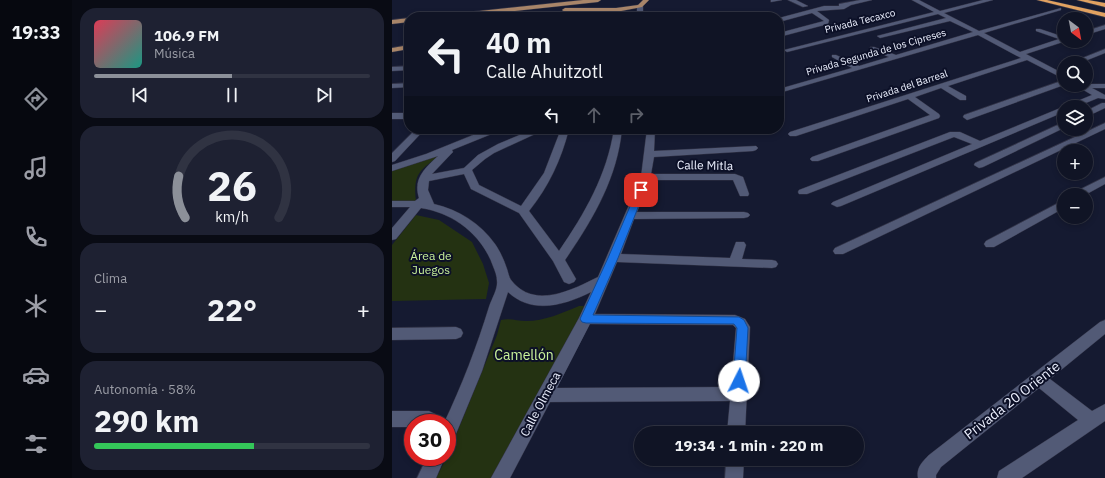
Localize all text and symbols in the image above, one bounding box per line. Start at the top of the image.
street label: Privada Tecaxco [823,6,897,36]
north arrow [1057,12,1093,48]
map controls [1057,12,1093,224]
text: 19:33 [11,21,61,44]
text: 40 m [486,24,551,61]
text: 106.9 FM [154,26,219,45]
street label: Privada Segunda de los Cipreses [804,26,948,78]
icon: left [420,28,472,80]
text: Música [154,45,195,62]
button: search [1057,56,1093,92]
text: Calle Ahuitzotl [486,60,603,83]
street label: Privada del Barreal [865,67,950,105]
icon: previous [129,84,151,106]
icon: pause [221,84,243,106]
icon: next [313,84,335,106]
icon: directions [22,85,50,113]
button: layers [1057,100,1093,136]
icon: left [541,104,563,126]
icon: ahead [583,104,605,126]
icon: right [625,104,647,126]
button: + [1057,144,1093,180]
icon: music [22,154,50,182]
street label: Calle Mitla [677,157,734,173]
text: 26 [207,158,257,212]
pin [624,173,658,207]
icon: arrive [630,179,652,201]
button: − [1057,188,1093,224]
text: km/h [215,207,249,226]
icon: phone [22,223,50,251]
park label: Área de Juegos [410,248,452,277]
text: Clima [94,270,127,287]
text: 22° [207,290,257,329]
icon: climate [22,292,50,320]
text: − [94,295,107,324]
text: + [357,295,370,324]
park label: Camellón [494,346,554,364]
street label: Privada 20 Oriente [960,357,1064,443]
position arrow [718,360,760,402]
icon: car [22,361,50,389]
street label: Calle Olmeca [517,369,564,439]
text: Autonomía · 58% [94,381,196,398]
text: 290 km [94,401,199,440]
speed limit sign: 30 [404,414,456,466]
icon: filters [22,430,50,458]
text: 19:34 · 1 min · 220 m [675,436,823,455]

